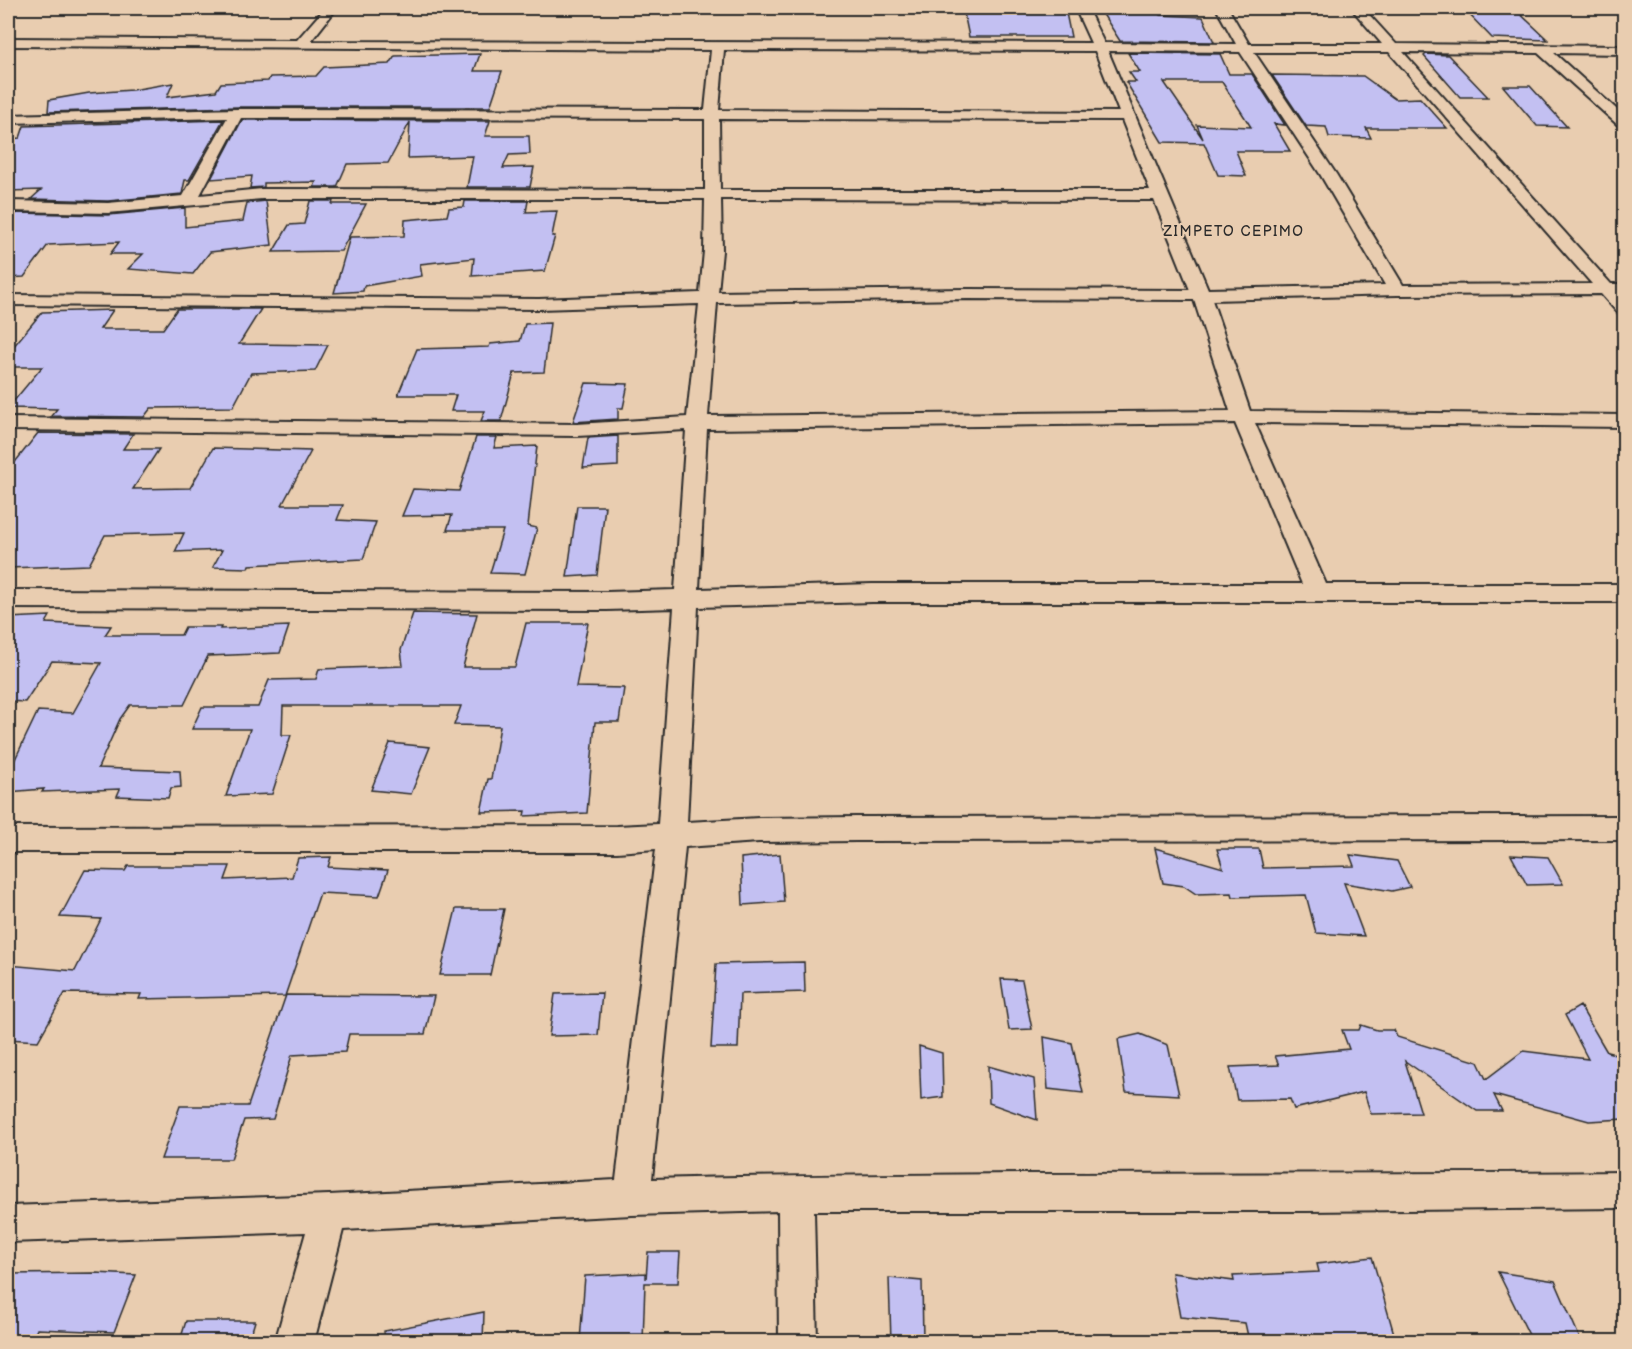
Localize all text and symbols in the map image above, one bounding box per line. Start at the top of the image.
district label: ZIMPETO CEPIMO [1162,223,1305,240]

